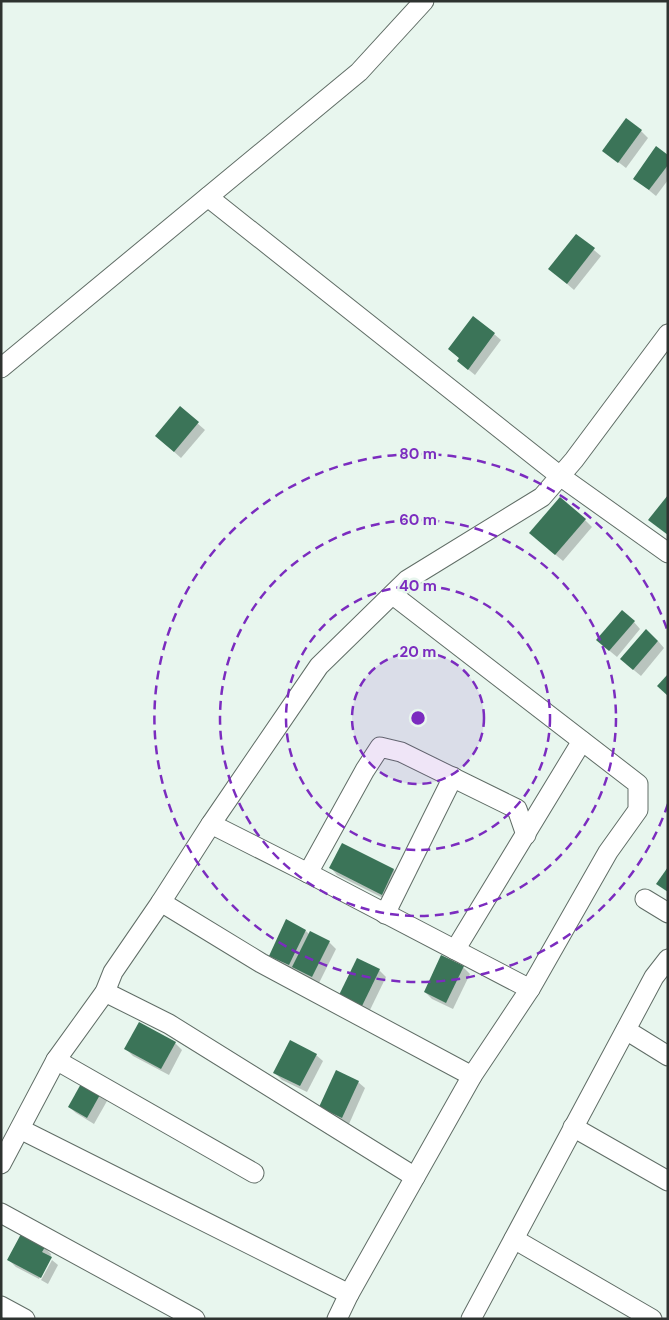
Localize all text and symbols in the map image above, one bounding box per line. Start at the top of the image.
text: 80 m [399,444,437,464]
text: 60 m [399,510,437,530]
text: 40 m [399,576,437,596]
text: 20 m [400,642,436,662]
centre of rings [409,709,427,727]

